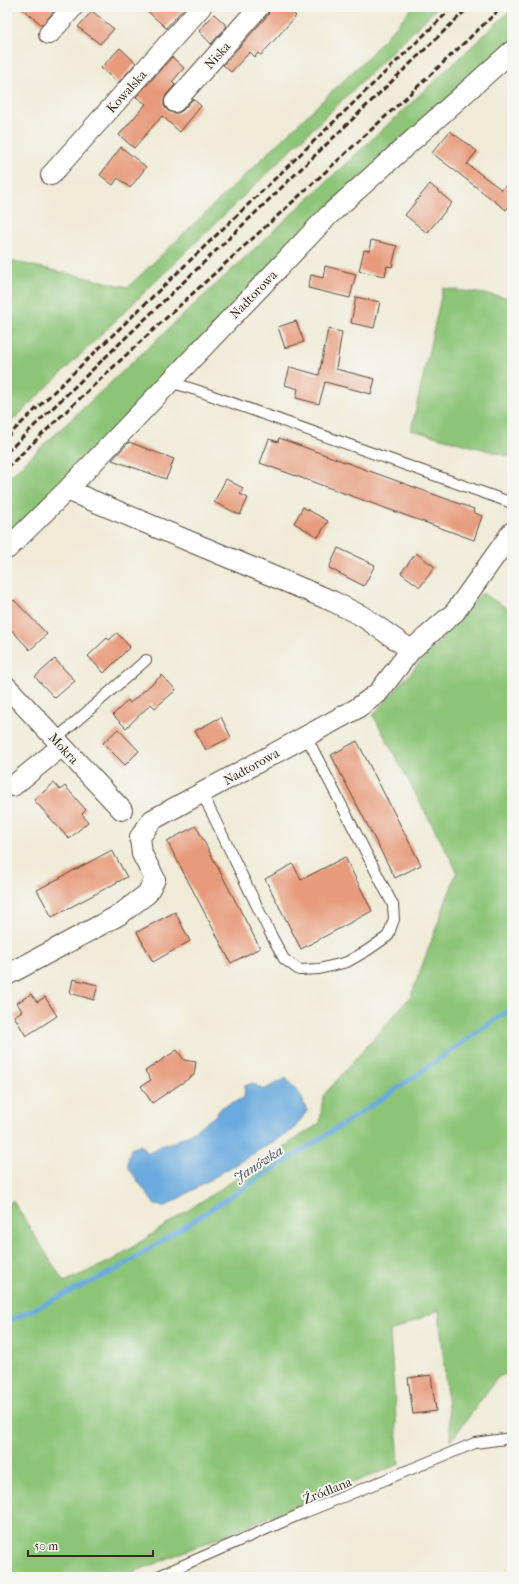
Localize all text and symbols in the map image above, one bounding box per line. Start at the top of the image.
street label: Niska [201,38,234,72]
street label: Kowalska [103,66,150,116]
street label: Nadtorowa [227,266,281,322]
street label: Mokra [46,730,82,768]
street label: Nadtorowa [221,745,282,788]
water label: Janówka [230,1142,286,1187]
street label: Źródlana [301,1474,355,1507]
scale bar [28,1532,153,1558]
text: 50 m [34,1539,58,1553]

